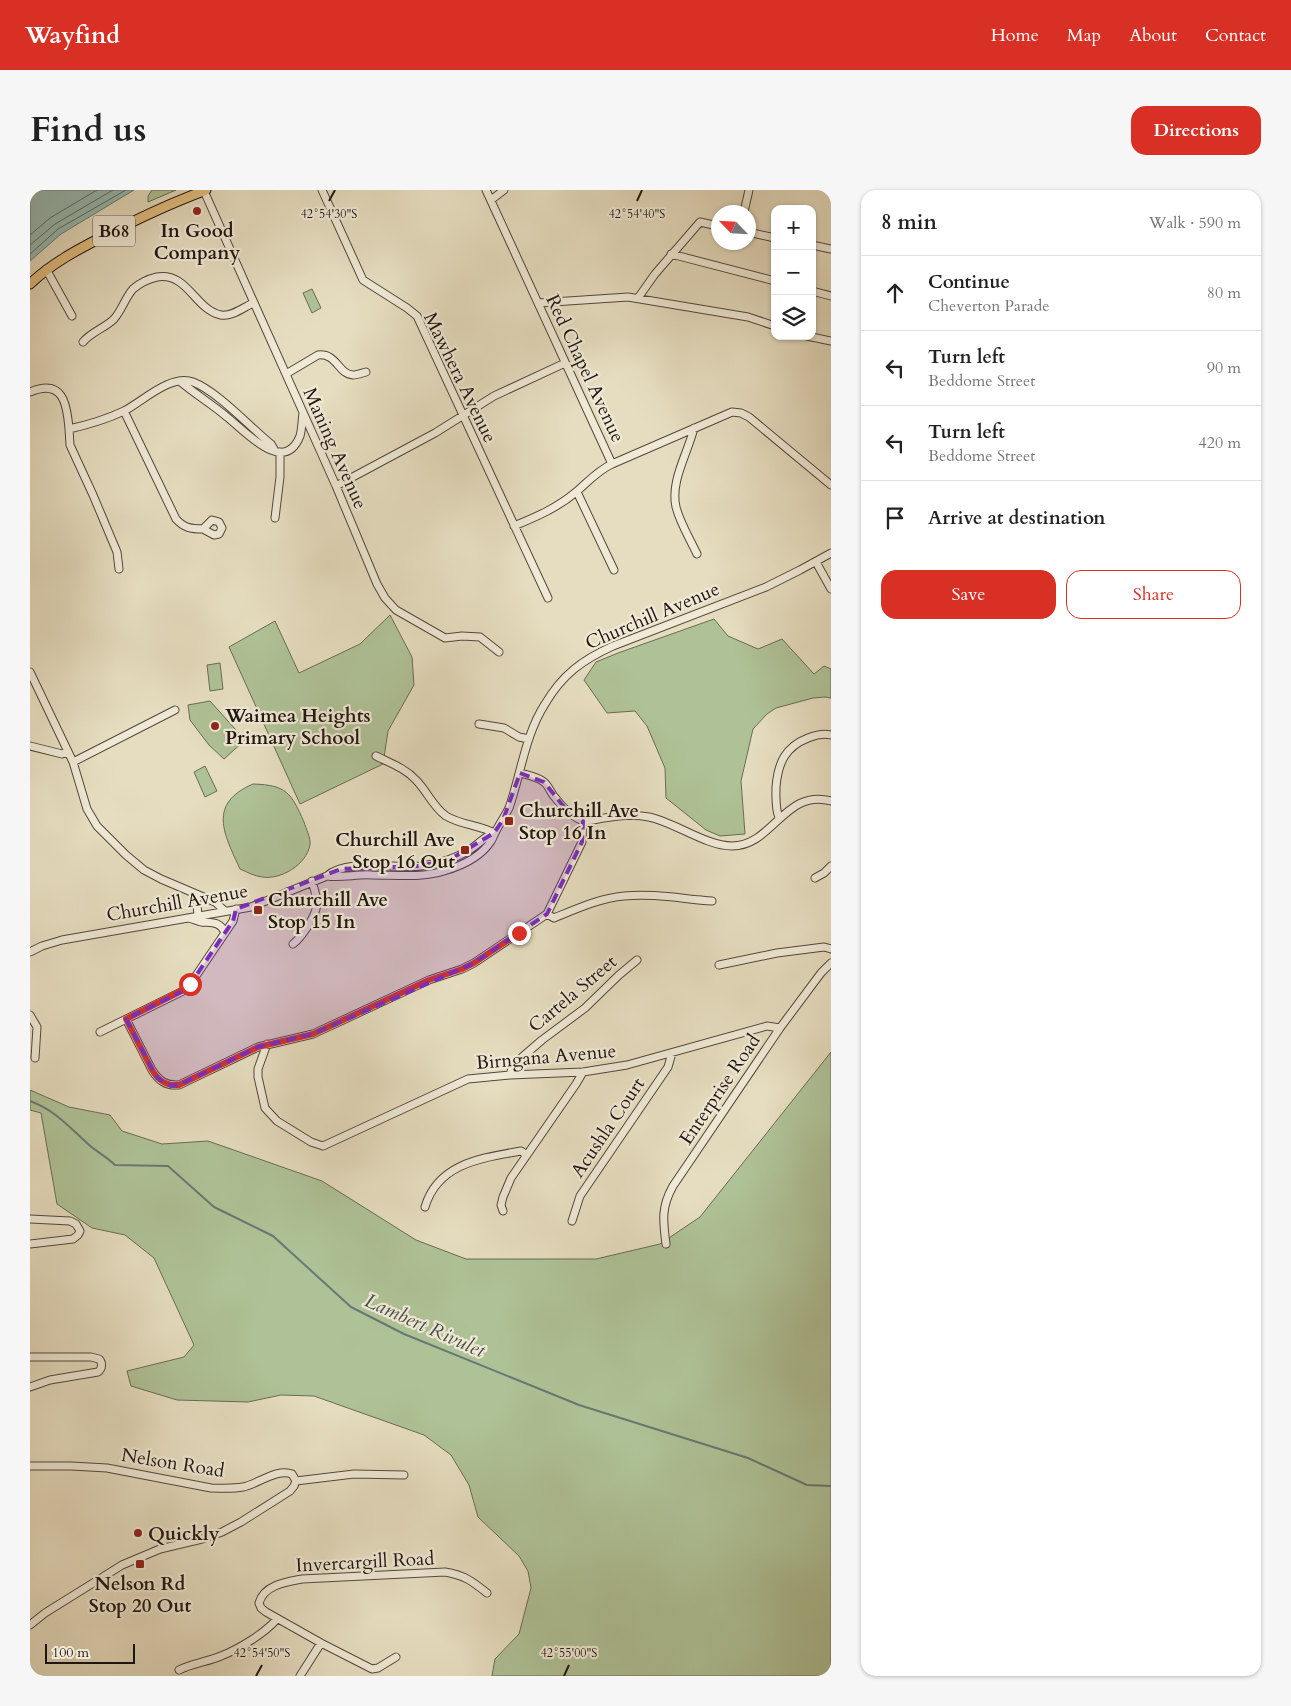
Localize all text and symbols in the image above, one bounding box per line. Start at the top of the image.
text: Wayfind [25,19,120,52]
text: Home [991,23,1039,48]
text: Map [1067,23,1101,48]
text: About [1129,23,1177,48]
text: Contact [1205,23,1266,48]
text: Find us [30,106,146,154]
button: Directions [1131,106,1261,155]
marker: In Good Company [191,205,203,217]
north arrow [711,205,756,250]
map controls [771,205,816,340]
button: + [771,205,816,250]
text: 42°54'30"S [301,206,357,222]
text: 42°54'40"S [609,206,665,222]
text: 8 min [881,208,937,237]
text: Walk · 590 m [1149,212,1241,234]
road number: B68 [93,216,135,246]
place label: In Good Company [154,218,240,266]
button: − [771,250,816,295]
text: Continue [928,269,1010,295]
icon: ahead [881,279,909,307]
text: 80 m [1207,282,1241,304]
street label: Red Chapel Avenue [539,290,631,447]
button: layers [771,295,816,340]
text: Cheverton Parade [928,295,1049,317]
street label: Mawhera Avenue [417,308,503,447]
text: Turn left [928,344,1005,370]
icon: left [881,354,909,382]
text: 90 m [1207,357,1241,379]
text: Beddome Street [928,370,1035,392]
street label: Maning Avenue [297,384,373,513]
text: Turn left [928,419,1005,445]
icon: left [881,429,909,457]
text: 420 m [1199,432,1241,454]
text: Beddome Street [928,445,1035,467]
icon: arrive [881,504,909,532]
text: Arrive at destination [928,505,1105,531]
button: Save [881,570,1056,619]
button: Share [1066,570,1241,619]
street label: Churchill Avenue [581,576,723,656]
place label: Waimea Heights Primary School [224,703,370,751]
marker: Waimea Heights Primary School [209,720,221,732]
place label: Churchill Ave Stop 16 In [519,798,639,846]
marker: Churchill Ave Stop 16 In [503,815,515,827]
place label: Churchill Ave Stop 16 Out [335,827,455,875]
marker: Churchill Ave Stop 16 Out [459,844,471,856]
street label: Churchill Avenue [104,878,250,928]
place label: Churchill Ave Stop 15 In [268,887,388,935]
marker: Churchill Ave Stop 15 In [252,904,264,916]
route end [508,922,531,945]
street label: Cartela Street [523,949,622,1038]
route start [179,973,202,996]
street label: Enterprise Road [673,1029,766,1150]
street label: Birngana Avenue [475,1038,617,1076]
street label: Acushla Court [565,1072,651,1183]
water label: Lambert Rivulet [360,1287,490,1365]
street label: Nelson Road [119,1442,226,1484]
place label: Quickly [148,1521,220,1547]
marker: Quickly [132,1527,144,1539]
street label: Invercargill Road [295,1545,435,1579]
marker: Nelson Rd Stop 20 Out [134,1558,146,1570]
place label: Nelson Rd Stop 20 Out [89,1571,192,1619]
scale bar [45,1641,135,1664]
text: 100 m [52,1643,89,1662]
text: 42°54'50"S [234,1645,290,1661]
text: 42°55'00"S [541,1645,597,1661]

